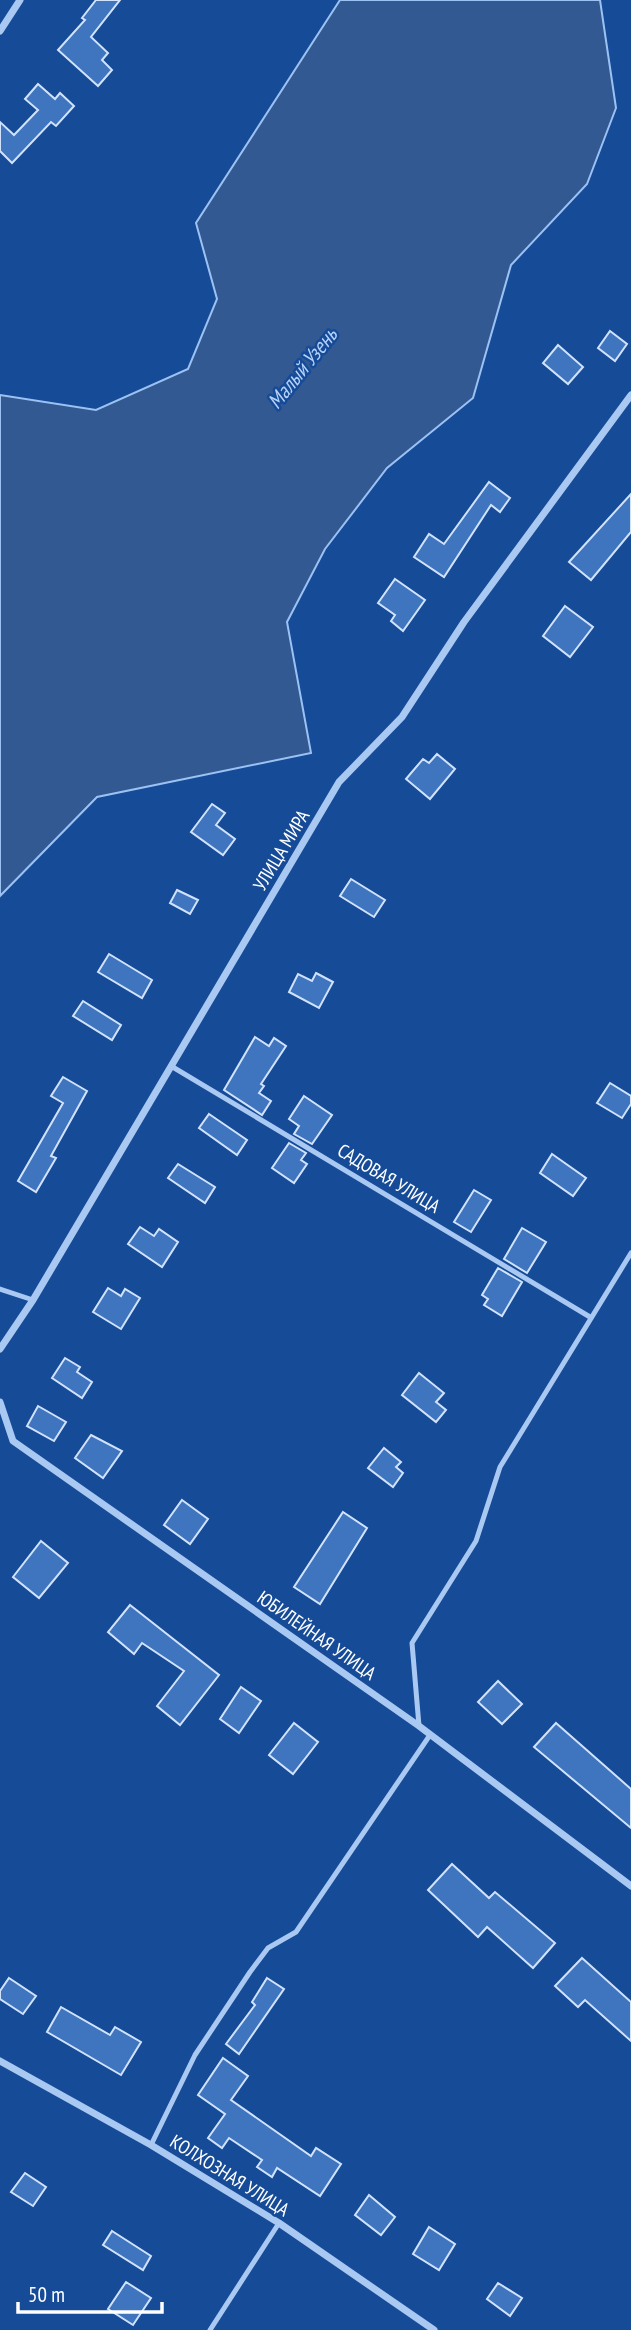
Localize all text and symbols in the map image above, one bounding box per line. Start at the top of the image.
water label: Малый Узень [261,321,344,414]
street label: УЛИЦА МИРА [248,805,314,895]
street label: САДОВАЯ УЛИЦА [333,1138,445,1218]
street label: ЮБИЛЕЙНАЯ УЛИЦА [253,1585,381,1685]
street label: КОЛХОЗНАЯ УЛИЦА [166,2129,294,2221]
scale bar [18,2270,161,2314]
text: 50 m [28,2281,65,2308]

